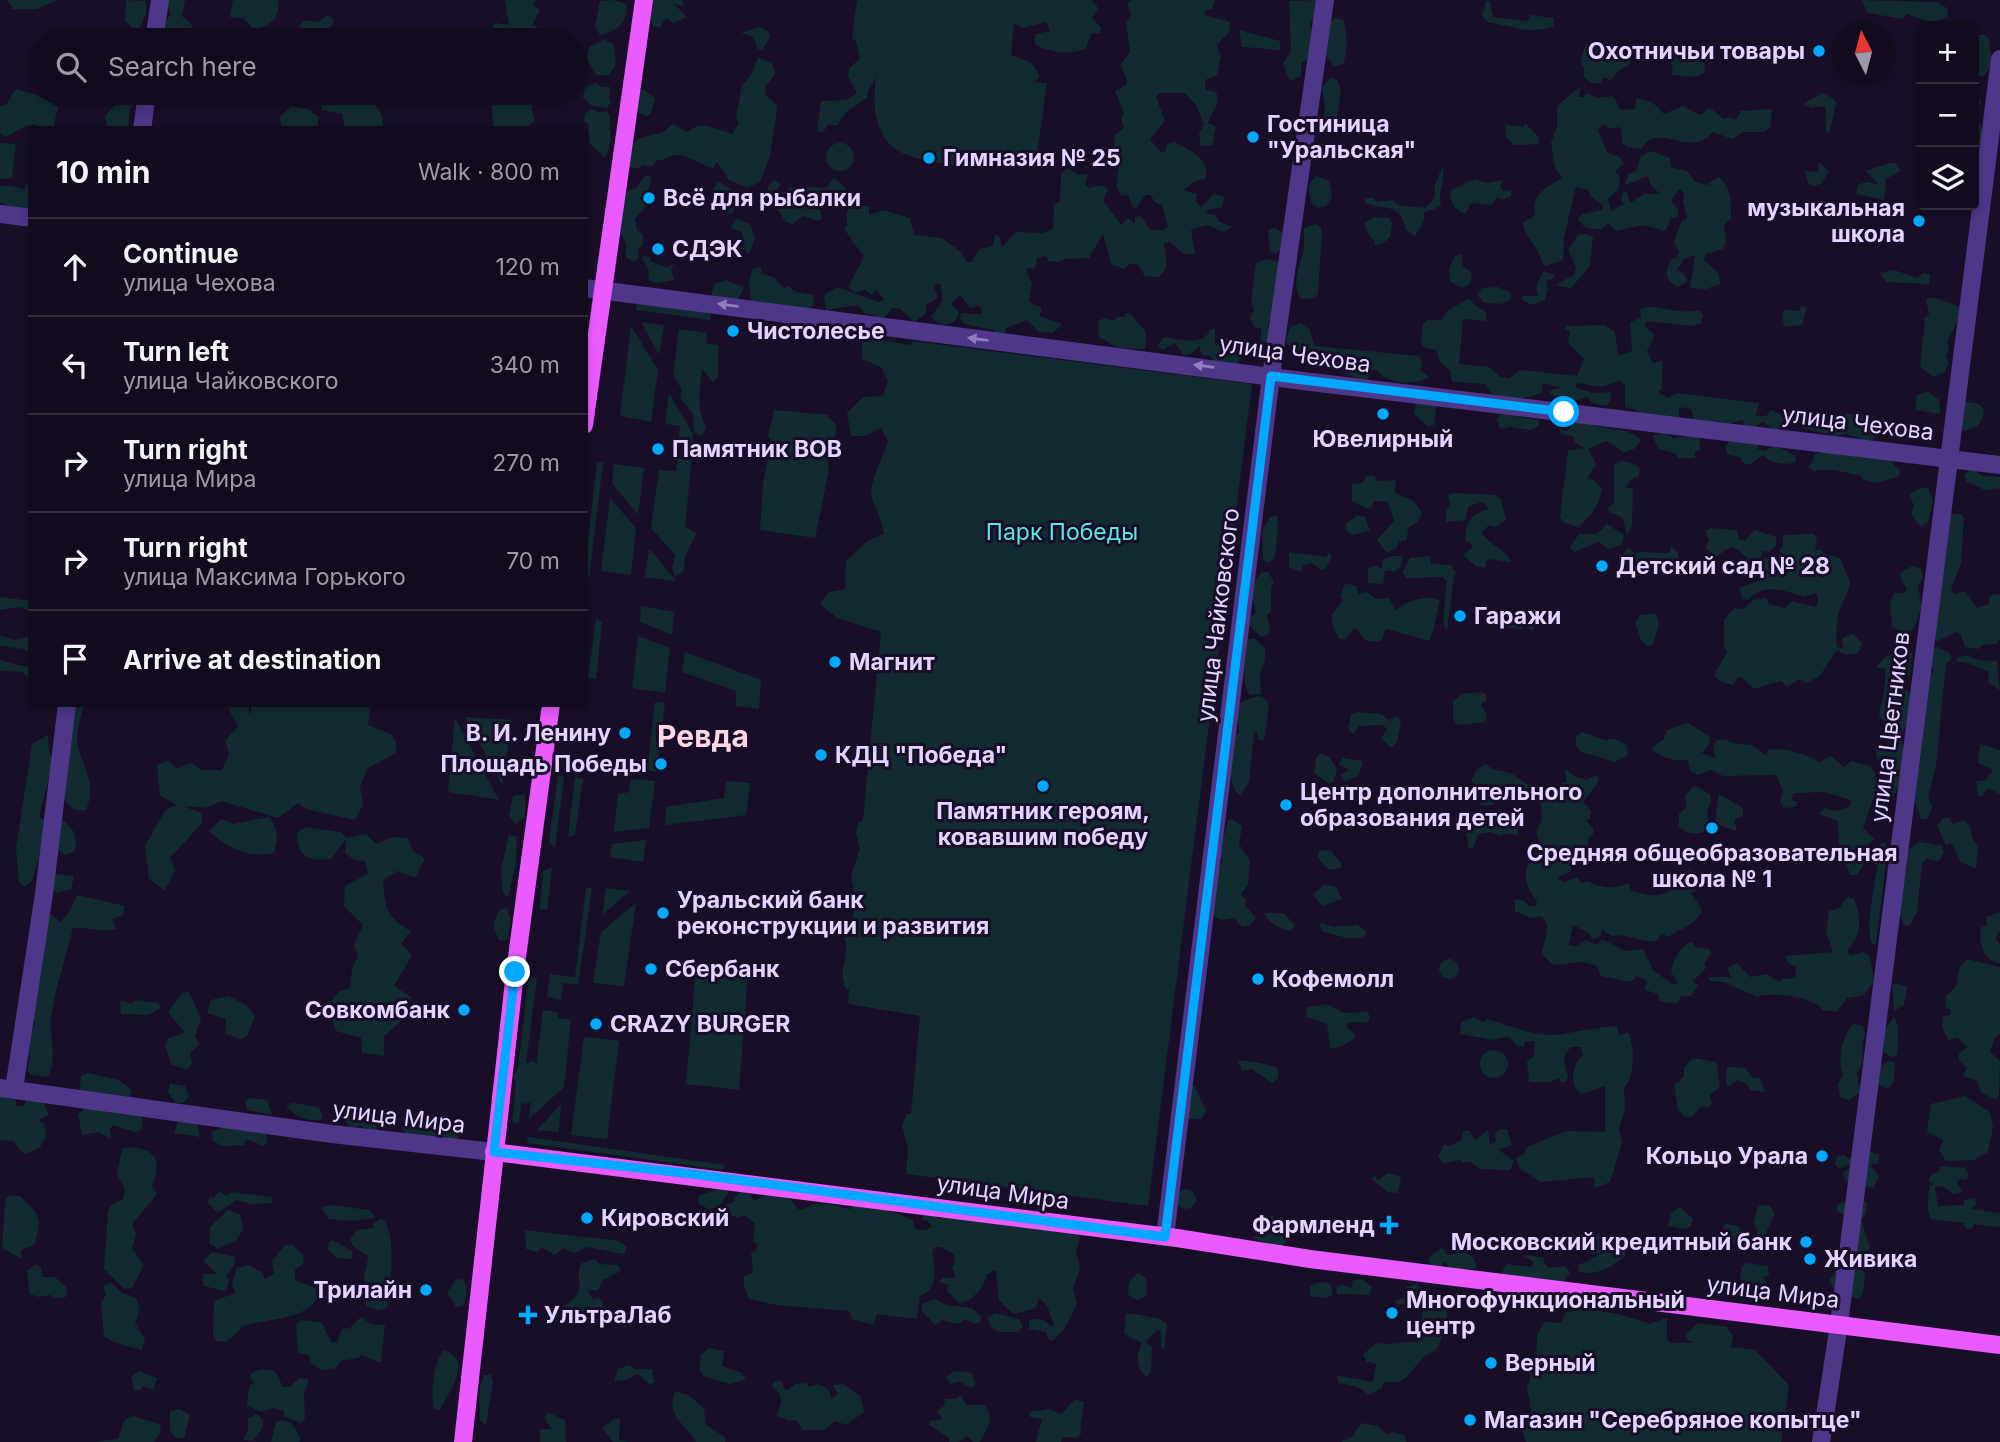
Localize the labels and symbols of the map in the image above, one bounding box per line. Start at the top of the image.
north arrow [1832,21,1895,84]
place label: Охотничьи товары [1588,37,1805,65]
marker: Охотничьи товары [1811,43,1827,59]
place label: Гостиница "Уральская" [1267,110,1416,164]
marker: Гостиница "Уральская" [1245,129,1261,145]
place label: Гимназия № 25 [943,144,1121,172]
marker: Гимназия № 25 [921,150,937,166]
place label: Всё для рыбалки [663,184,861,212]
marker: Всё для рыбалки [641,190,657,206]
place label: музыкальная школа [1747,194,1905,248]
marker: музыкальная школа [1911,213,1927,229]
place label: СДЭК [672,235,743,263]
marker: СДЭК [650,241,666,257]
one-way arrow [717,300,739,311]
place label: Чистолесье [747,317,885,345]
marker: Чистолесье [725,323,741,339]
street label: улица Чехова [1218,330,1372,378]
one-way arrow [967,333,989,344]
one-way arrow [1192,361,1214,372]
route start [1548,396,1579,427]
street label: улица Чехова [1781,400,1935,446]
marker: Ювелирный [1375,406,1391,422]
place label: Ювелирный [1313,425,1453,453]
place label: Памятник ВОВ [672,435,842,463]
marker: Памятник ВОВ [650,441,666,457]
street label: улица Чайковского [1191,506,1245,724]
park label: Парк Победы [986,518,1138,546]
place label: Детский сад № 28 [1616,552,1830,580]
marker: Детский сад № 28 [1594,558,1610,574]
place label: Гаражи [1474,602,1561,630]
marker: Гаражи [1452,608,1468,624]
street label: улица Цветников [1864,630,1916,824]
place label: Магнит [849,648,935,676]
marker: Магнит [827,654,843,670]
district label: Ревда [657,718,749,754]
place label: В. И. Ленину [466,719,611,747]
marker: В. И. Ленину [617,725,633,741]
place label: КДЦ "Победа" [835,741,1007,769]
marker: КДЦ "Победа" [813,747,829,763]
place label: Площадь Победы [441,750,647,778]
marker: Площадь Победы [653,756,669,772]
marker: Памятник героям, ковавшим победу [1035,778,1051,794]
place label: Центр дополнительного образования детей [1300,778,1582,832]
place label: Памятник героям, ковавшим победу [936,797,1150,851]
marker: Центр дополнительного образования детей [1278,797,1294,813]
marker: Средняя общеобразовательная школа № 1 [1704,820,1720,836]
place label: Средняя общеобразовательная школа № 1 [1526,839,1898,893]
place label: Уральский банк реконструкции и развития [677,886,989,940]
marker: Уральский банк реконструкции и развития [655,905,671,921]
place label: Сбербанк [665,955,780,983]
route end [499,956,530,987]
marker: Сбербанк [643,961,659,977]
place label: Кофемолл [1272,965,1394,993]
marker: Кофемолл [1250,971,1266,987]
place label: Совкомбанк [305,996,451,1024]
marker: Совкомбанк [456,1002,472,1018]
place label: CRAZY BURGER [610,1010,790,1038]
marker: CRAZY BURGER [588,1016,604,1032]
street label: улица Мира [331,1095,467,1139]
place label: Кольцо Урала [1646,1142,1808,1170]
marker: Кольцо Урала [1814,1148,1830,1164]
street label: улица Мира [935,1169,1071,1215]
place label: Кировский [601,1204,729,1232]
marker: Кировский [579,1210,595,1226]
place label: Фармленд [1252,1211,1375,1239]
marker: Фармленд [1381,1217,1397,1233]
place label: Московский кредитный банк [1451,1228,1793,1256]
marker: Московский кредитный банк [1798,1234,1814,1250]
place label: Живика [1824,1245,1917,1273]
marker: Живика [1802,1251,1818,1267]
street label: улица Мира [1705,1270,1841,1314]
place label: Трилайн [313,1276,412,1304]
marker: Трилайн [418,1282,434,1298]
place label: Многофункциональный центр [1406,1286,1685,1340]
place label: УльтраЛаб [544,1301,671,1329]
marker: УльтраЛаб [518,1305,538,1325]
marker: Многофункциональный центр [1384,1305,1400,1321]
place label: Верный [1505,1349,1596,1377]
marker: Верный [1483,1355,1499,1371]
place label: Магазин "Серебряное копытце" [1484,1406,1862,1434]
marker: Магазин "Серебряное копытце" [1462,1412,1478,1428]

